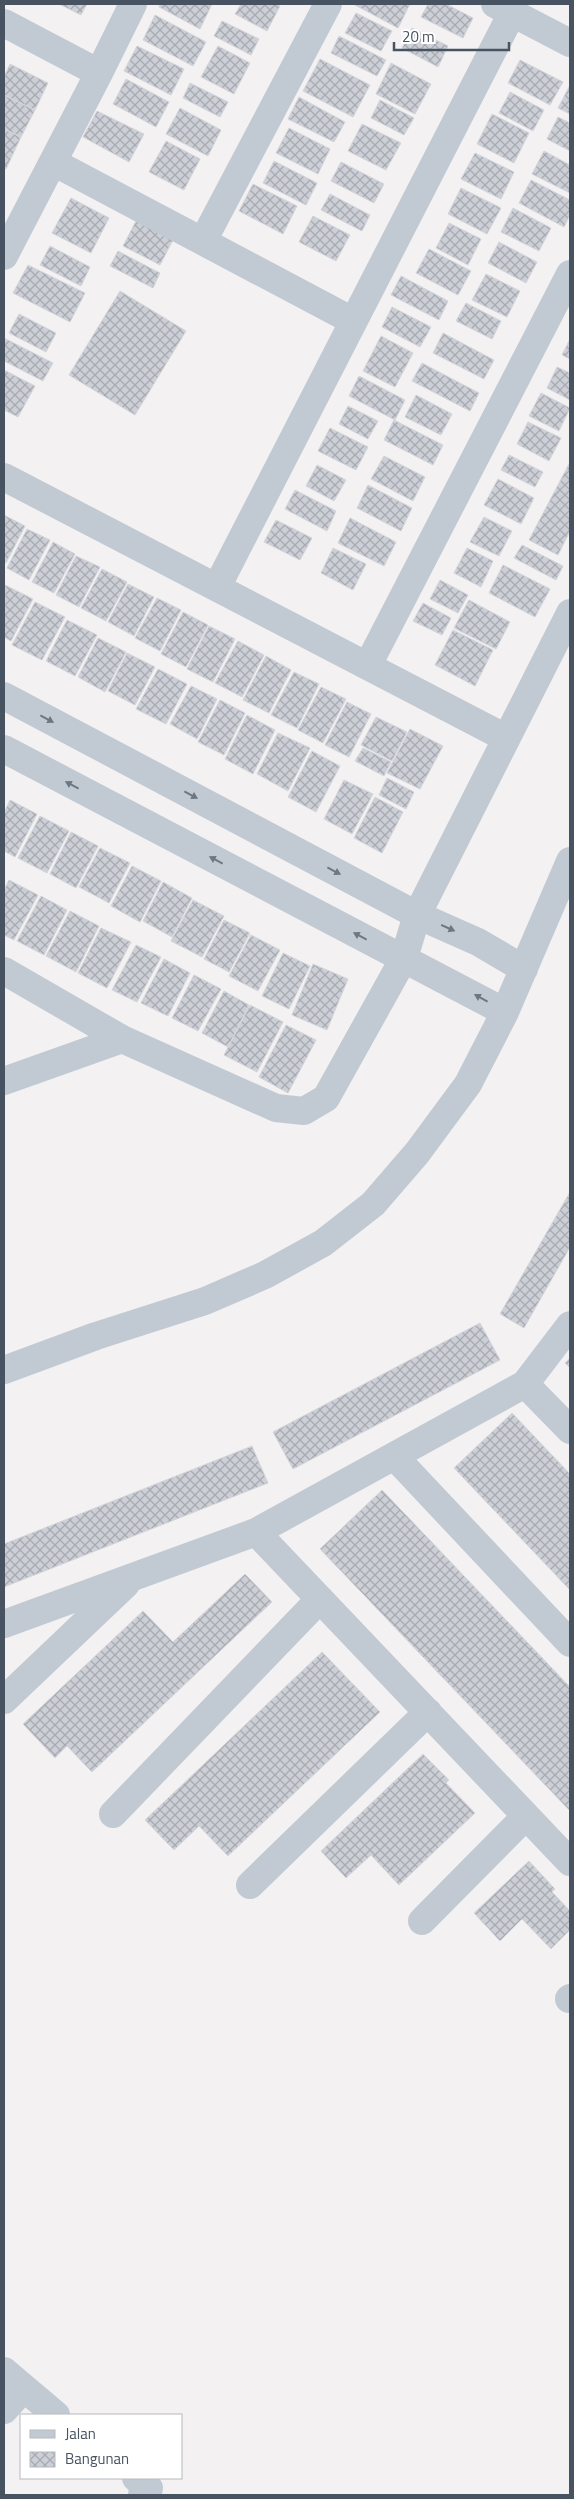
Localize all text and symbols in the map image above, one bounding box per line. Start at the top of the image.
scale bar [394,20,509,52]
text: 20 m [402,25,435,48]
one-way arrow [40,715,54,723]
one-way arrow [65,781,80,789]
one-way arrow [183,791,198,799]
one-way arrow [209,856,224,864]
one-way arrow [327,867,342,875]
one-way arrow [441,925,455,933]
one-way arrow [353,932,368,940]
one-way arrow [473,994,488,1002]
legend [20,2414,182,2479]
text: Jalan [65,2422,96,2445]
text: Bangunan [65,2447,129,2470]

